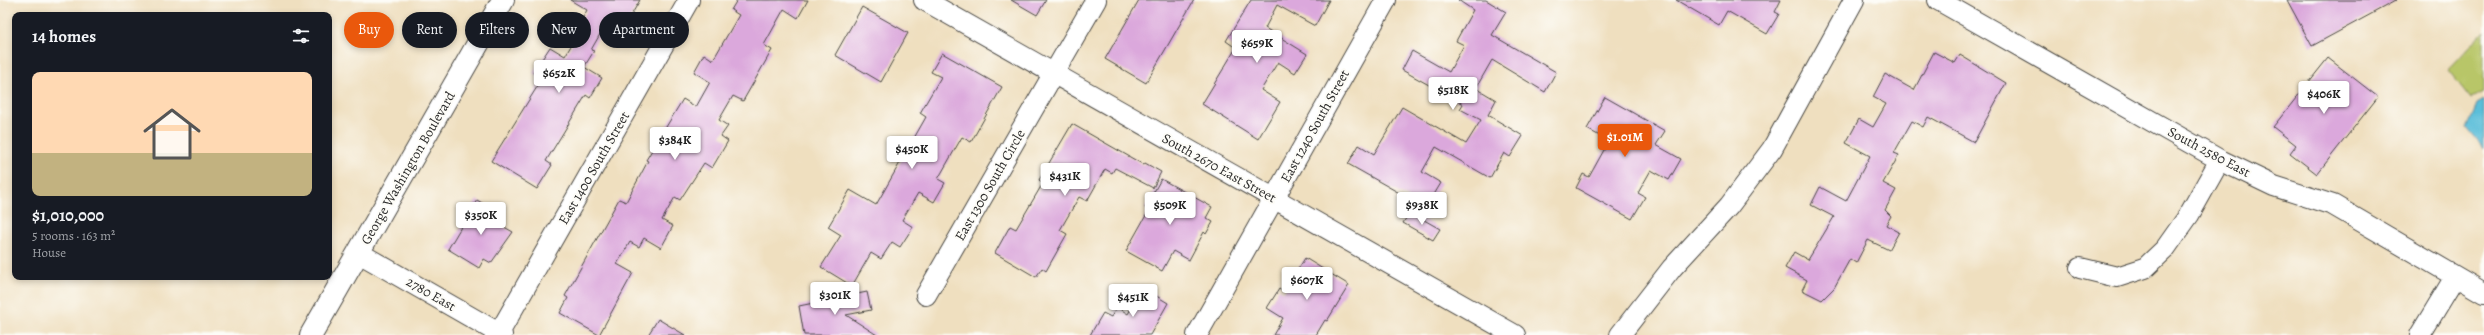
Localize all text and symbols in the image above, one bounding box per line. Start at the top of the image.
chip: Buy [344,12,394,48]
chip: Rent [402,12,457,48]
chip: Filters [465,12,529,48]
chip: New [537,12,591,48]
chip: Apartment [599,12,689,48]
text: 14 homes [32,25,96,48]
icon: filters [290,25,312,47]
pin: $659K [1229,30,1285,64]
text: $659K [1241,34,1273,51]
pin: $652K [531,60,587,94]
text: $652K [543,64,575,81]
street label: East 1240 South Street [1276,66,1354,186]
pin: $518K [1425,77,1481,111]
text: $518K [1437,81,1469,98]
pin: $406K [2296,81,2352,115]
text: $406K [2307,85,2341,102]
street label: George Washington Boulevard [356,88,460,248]
icon: home [136,98,208,170]
street label: East 1400 South Street [554,108,634,228]
street label: South 2580 East [2164,122,2254,182]
pin: $1.01M [1592,124,1658,158]
street label: East 1300 South Circle [950,126,1030,244]
pin: $384K [647,127,703,161]
text: $1.01M [1607,128,1643,145]
street label: South 2670 East Street [1159,129,1280,207]
text: $384K [659,131,691,148]
pin: $450K [884,136,940,170]
text: $450K [896,140,928,157]
pin: $431K [1037,163,1093,197]
text: $431K [1050,167,1080,184]
pin: $509K [1142,192,1198,226]
pin: $938K [1394,192,1450,226]
text: $509K [1154,196,1186,213]
text: $938K [1406,196,1438,213]
pin: $350K [453,202,509,236]
text: $1,010,000 [32,204,104,227]
text: $350K [465,206,497,223]
text: 5 rooms · 163 m² [32,227,115,244]
text: House [32,244,66,261]
pin: $607K [1279,267,1335,301]
text: $607K [1291,271,1323,288]
street label: 2780 East [403,272,460,316]
pin: $301K [807,282,863,316]
pin: $451K [1105,284,1161,318]
text: $301K [819,286,851,303]
text: $451K [1118,288,1148,305]

